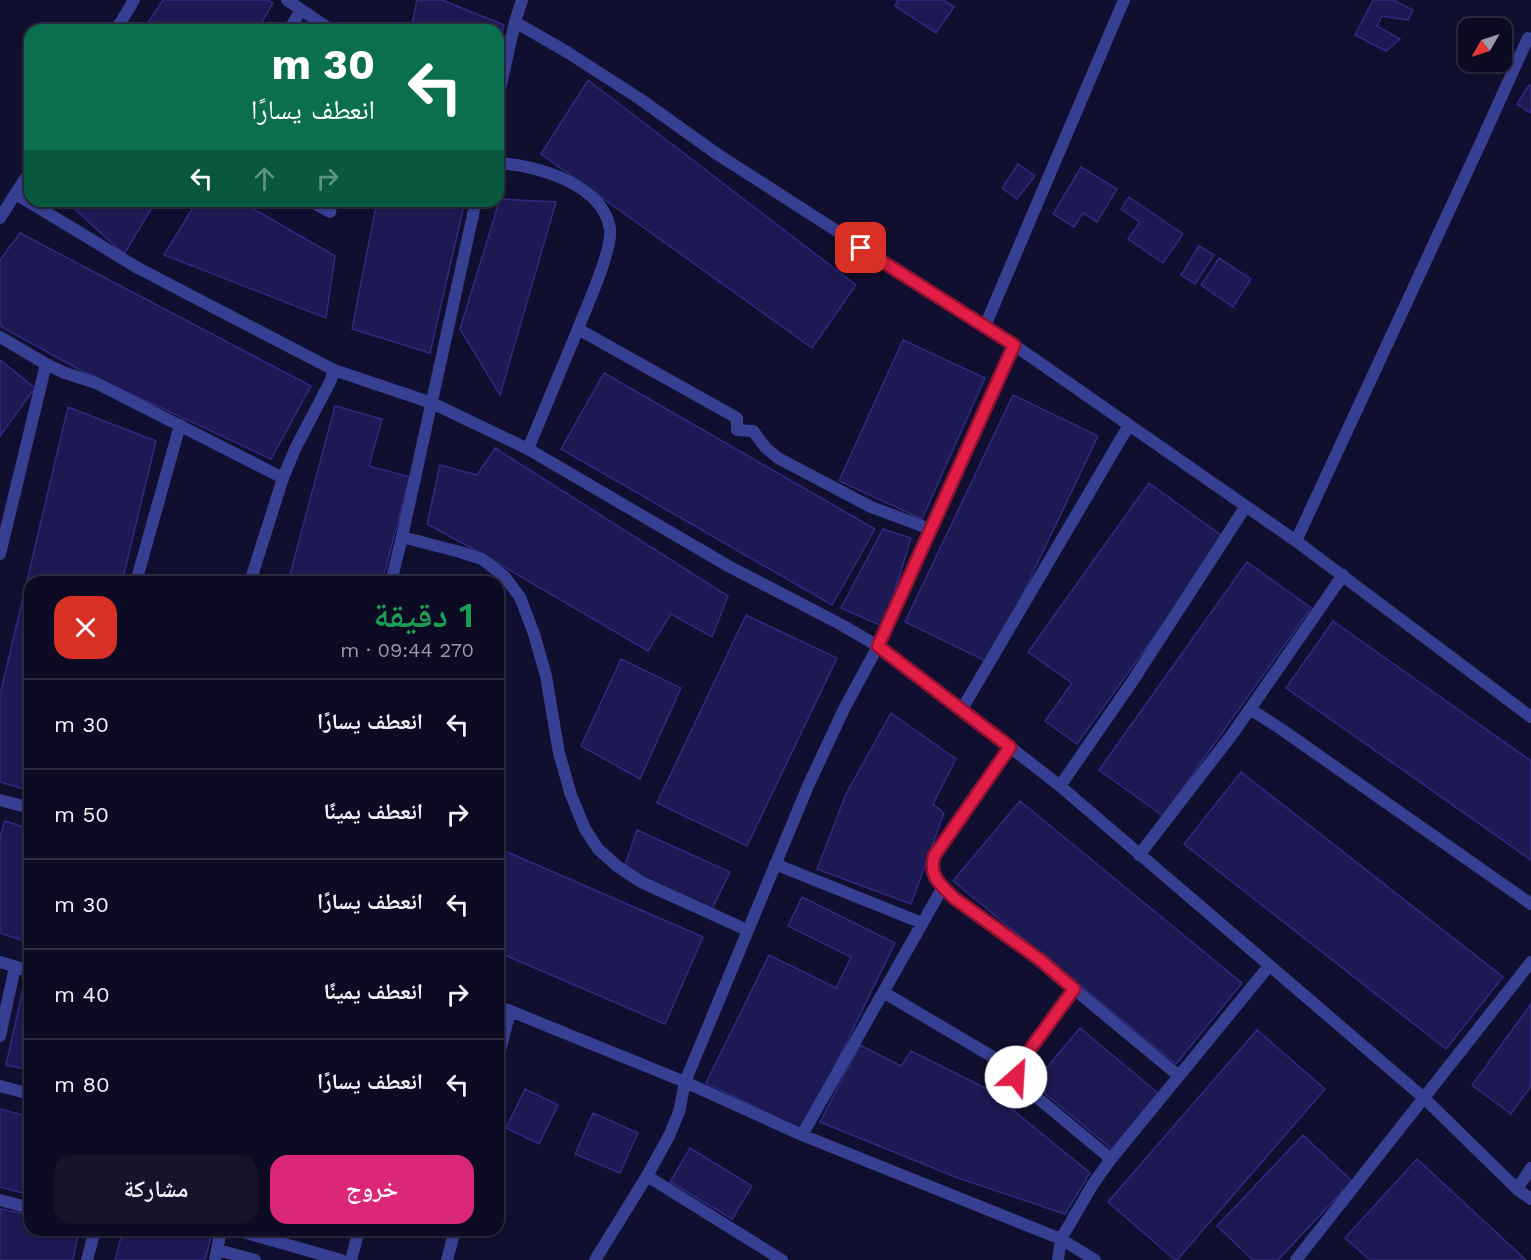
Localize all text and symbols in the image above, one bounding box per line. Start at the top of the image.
north arrow [1458,18,1512,72]
map controls [1458,18,1512,72]
text: 30 m [271,40,375,89]
icon: left [396,48,474,126]
text: انعطف يسارًا [251,94,375,126]
icon: left [185,162,218,195]
icon: ahead [248,162,281,195]
icon: right [311,162,344,195]
pin [835,222,886,273]
icon: arrive [844,231,877,264]
text: 1 دقيقة [373,594,474,636]
button: close [54,596,117,659]
text: 270 m · 09:44 [340,638,474,662]
icon: left [441,708,474,741]
text: انعطف يسارًا [317,709,423,734]
text: 30 m [54,712,109,737]
icon: right [441,798,474,831]
text: انعطف يمينًا [323,799,423,824]
text: 50 m [54,802,109,827]
icon: left [441,888,474,921]
text: انعطف يسارًا [317,889,423,914]
text: 30 m [54,892,109,917]
icon: right [441,978,474,1011]
text: انعطف يمينًا [323,979,423,1004]
text: 40 m [54,982,110,1007]
position arrow [984,1045,1048,1109]
icon: left [441,1068,474,1101]
text: انعطف يسارًا [317,1069,423,1094]
text: 80 m [54,1072,110,1097]
button: مشاركة [54,1155,258,1224]
button: خروج [270,1155,474,1224]

